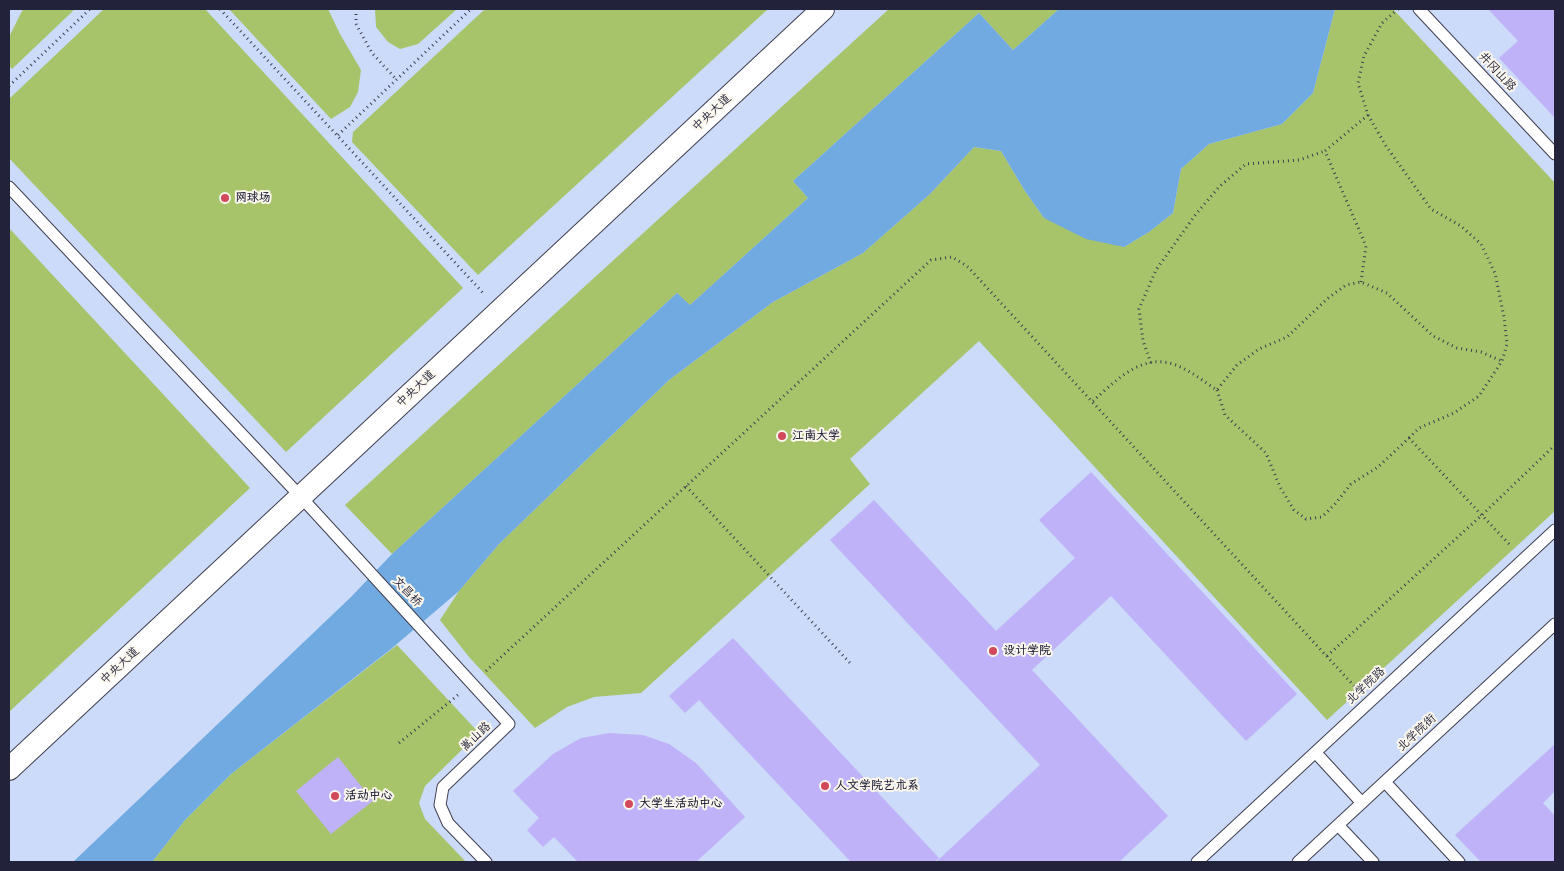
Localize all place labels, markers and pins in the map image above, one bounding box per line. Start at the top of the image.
place label: 网球场 [235,191,271,205]
marker: 网球场 [219,192,231,204]
place label: 江南大学 [792,429,840,443]
marker: 江南大学 [776,430,788,442]
place label: 设计学院 [1003,644,1051,658]
marker: 设计学院 [987,645,999,657]
place label: 人文学院艺术系 [835,779,919,793]
marker: 人文学院艺术系 [819,780,831,792]
place label: 活动中心 [345,789,393,803]
marker: 活动中心 [329,790,341,802]
place label: 大学生活动中心 [639,797,723,811]
marker: 大学生活动中心 [623,798,635,810]

